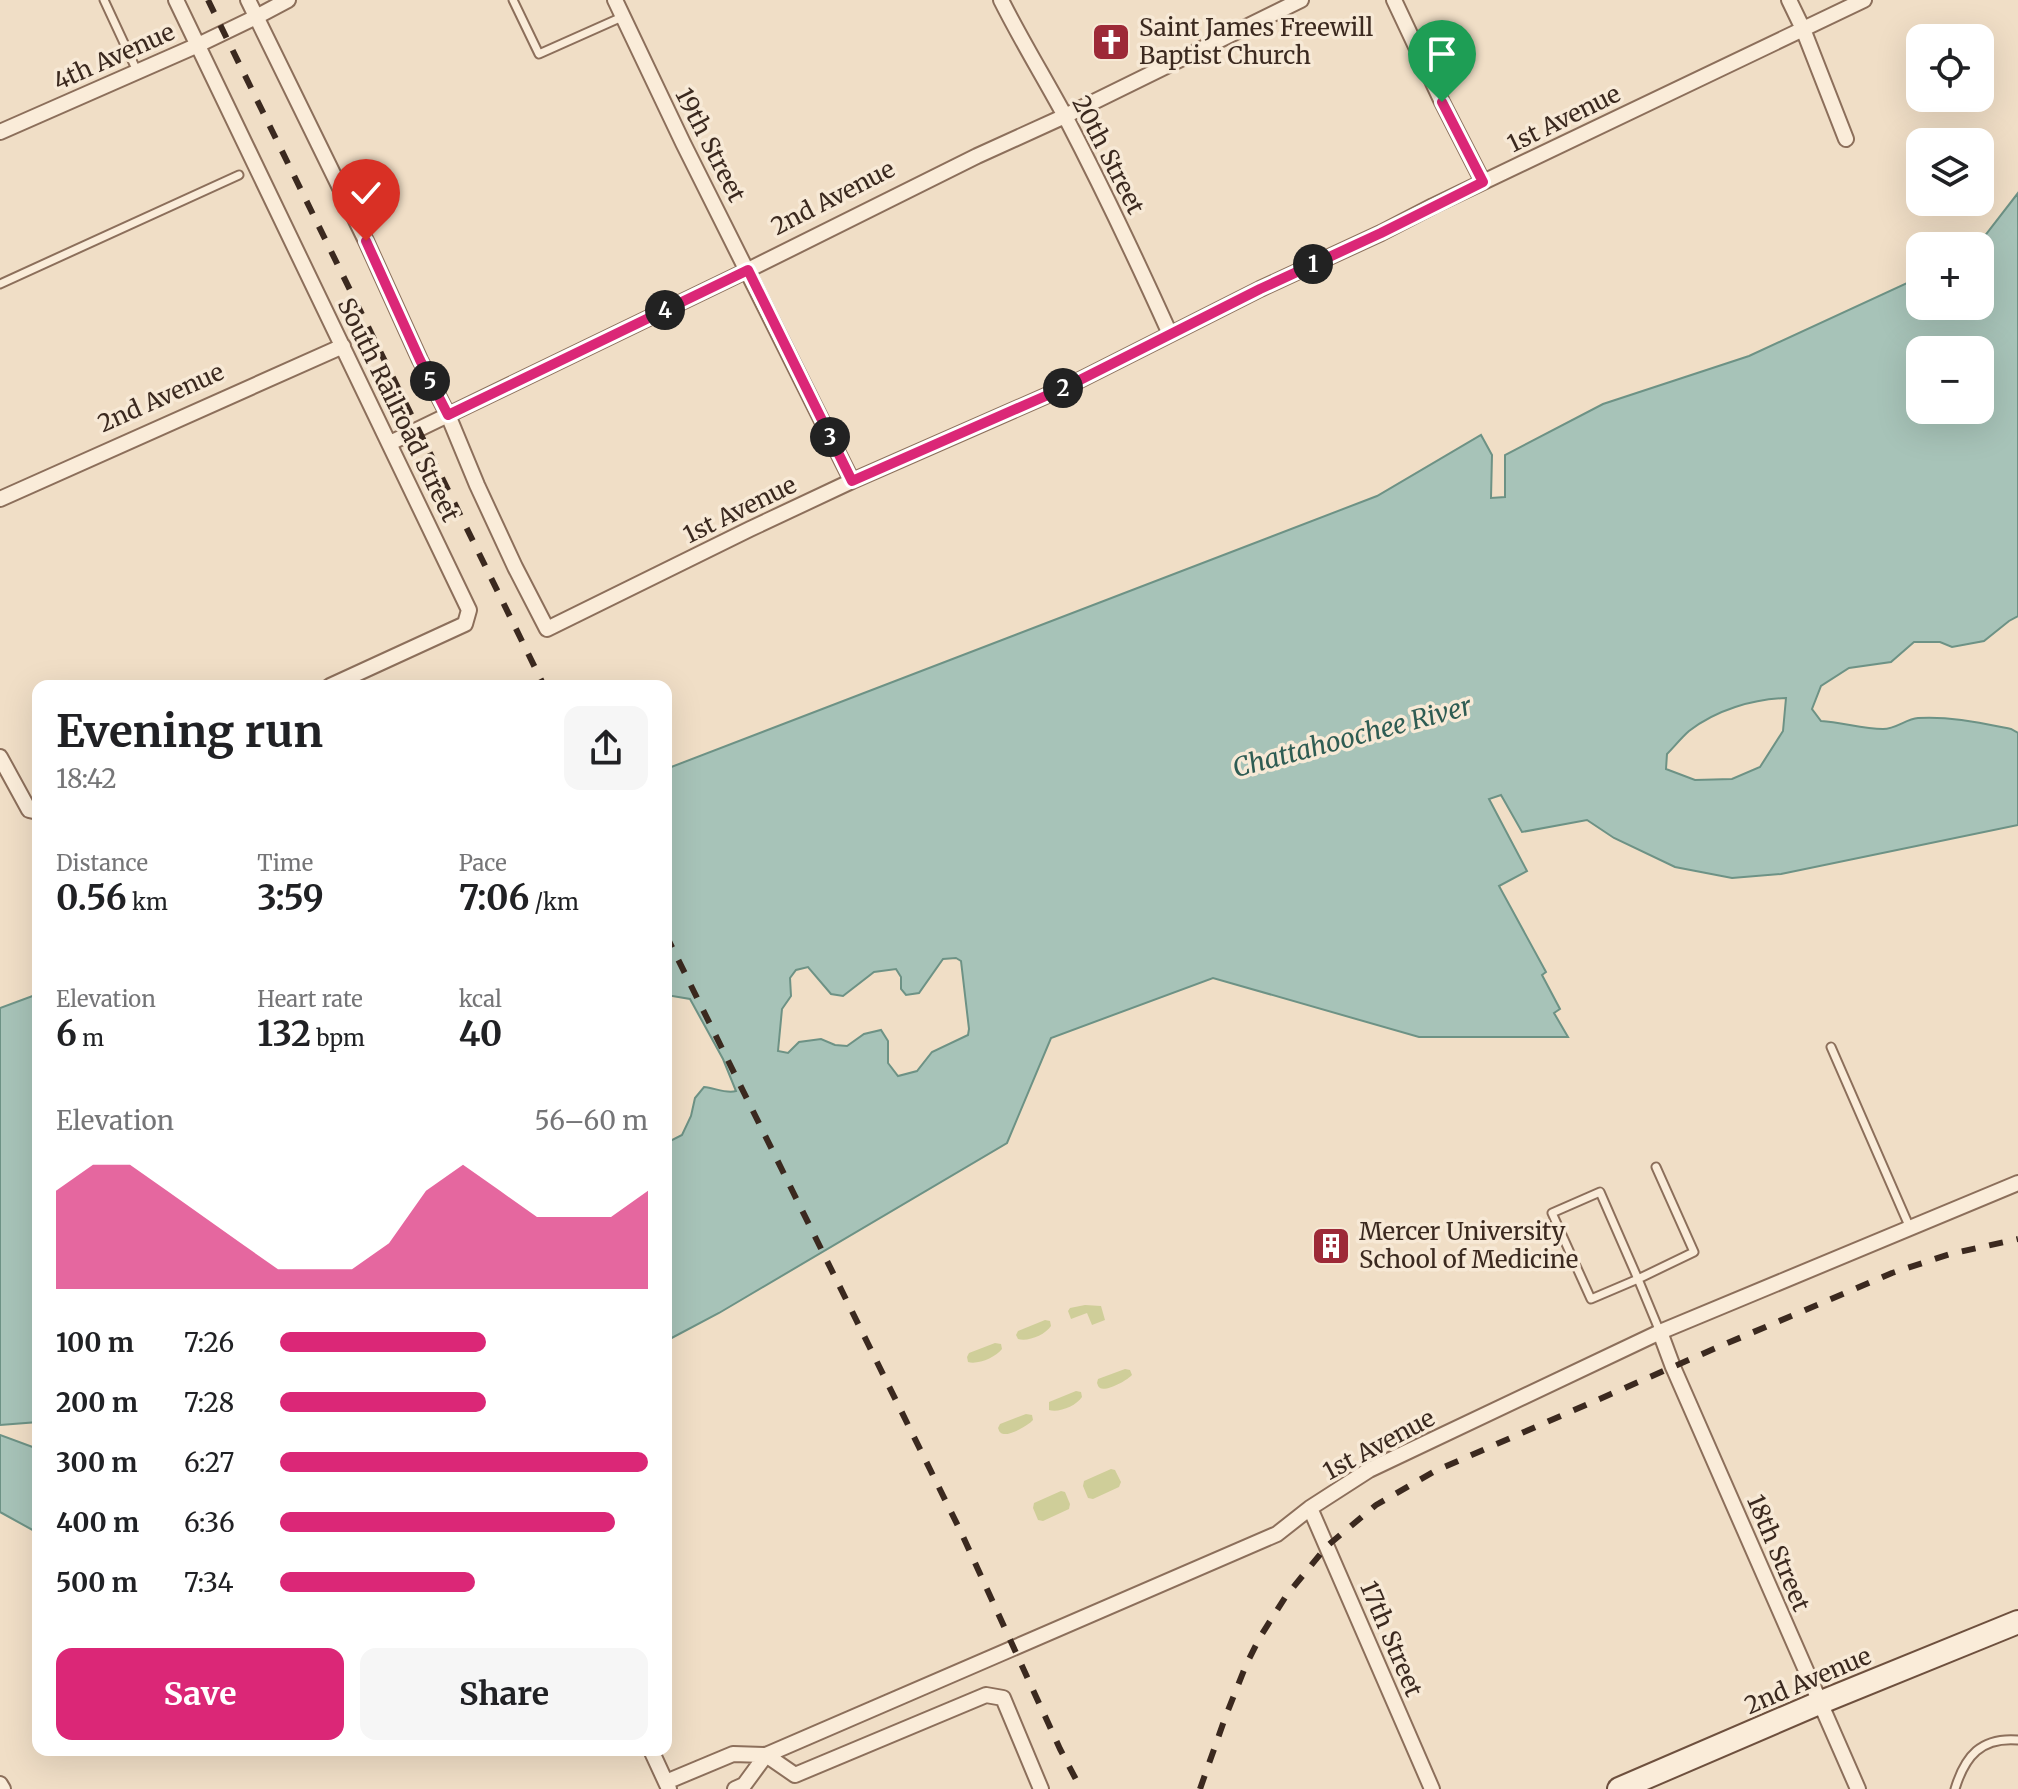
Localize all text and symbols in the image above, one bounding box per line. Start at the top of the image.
place label: Saint James Freewill Baptist Church [1139,12,1373,71]
street label: 4th Avenue [48,16,179,97]
pin [1408,20,1476,102]
church icon: Saint James Freewill Baptist Church [1090,21,1132,63]
map controls [1906,24,1994,424]
button: locate [1906,24,1994,112]
icon: arrive [1420,32,1464,76]
street label: 1st Avenue [1502,78,1625,159]
street label: 19th Street [669,83,753,207]
street label: 20th Street [1065,90,1152,220]
button: layers [1906,128,1994,216]
street label: 2nd Avenue [766,153,900,242]
pin [332,159,400,241]
icon: check [344,171,388,215]
button: + [1906,232,1994,320]
pin: 1 [1293,244,1333,284]
text: 1 [1308,250,1318,278]
pin: 4 [645,290,685,330]
street label: South Railroad Street [331,293,466,527]
text: 4 [658,296,672,324]
button: − [1906,336,1994,424]
street label: 2nd Avenue [93,356,229,439]
pin: 5 [410,361,450,401]
text: 5 [424,367,436,395]
pin: 2 [1043,368,1083,408]
text: 2 [1057,374,1069,402]
pin: 3 [810,417,850,457]
text: 3 [824,423,836,451]
street label: 1st Avenue [678,469,801,550]
water label: Chattahoochee River [1229,689,1475,784]
text: Evening run [56,704,323,759]
button: share [564,706,648,790]
text: 18:42 [56,762,117,795]
text: Distance [56,849,148,877]
text: Time [257,849,313,877]
text: Pace [459,849,507,877]
text: 0.56 [56,877,127,919]
text: 3:59 [257,877,324,919]
text: 7:06 [459,877,529,919]
text: km [127,888,168,916]
text: /km [529,888,579,916]
text: Elevation [56,985,156,1013]
text: Heart rate [257,985,363,1013]
text: kcal [459,985,502,1013]
text: 6 [56,1013,77,1055]
text: 132 [257,1013,311,1055]
text: 40 [459,1013,502,1055]
text: m [77,1024,104,1052]
text: bpm [311,1024,365,1052]
text: Elevation [56,1104,174,1137]
text: 56–60 m [534,1104,648,1137]
place label: Mercer University School of Medicine [1359,1216,1578,1275]
building icon: Mercer University School of Medicine [1310,1225,1352,1267]
text: 100 m [56,1326,134,1359]
text: 7:26 [184,1326,234,1359]
text: 200 m [56,1386,138,1419]
text: 7:28 [184,1386,234,1419]
street label: 1st Avenue [1318,1402,1440,1487]
text: 300 m [56,1446,137,1479]
text: 6:27 [184,1446,234,1479]
street label: 18th Street [1740,1490,1817,1616]
text: 400 m [56,1506,139,1539]
text: 6:36 [184,1506,235,1539]
text: 500 m [56,1566,138,1599]
text: 7:34 [184,1566,234,1599]
street label: 17th Street [1353,1576,1430,1702]
street label: 2nd Avenue [1740,1640,1876,1721]
button: Save [56,1648,344,1740]
button: Share [360,1648,648,1740]

